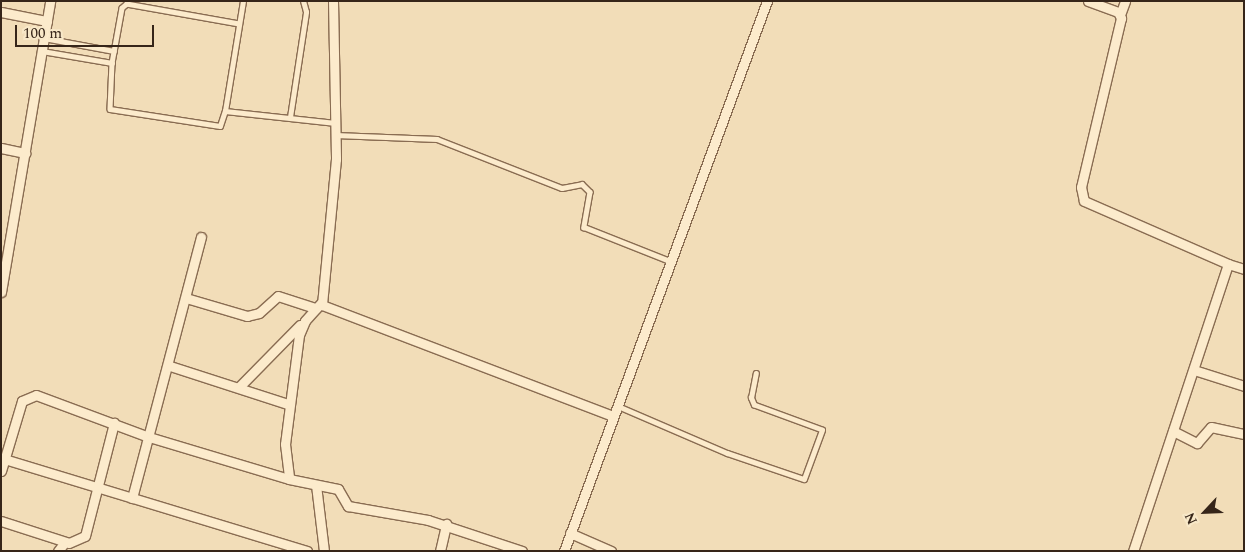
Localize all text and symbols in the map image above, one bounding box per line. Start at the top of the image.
scale bar [18,15,156,47]
text: 100 m [23,22,62,45]
north arrow [1180,487,1230,537]
text: N [1179,509,1203,528]

